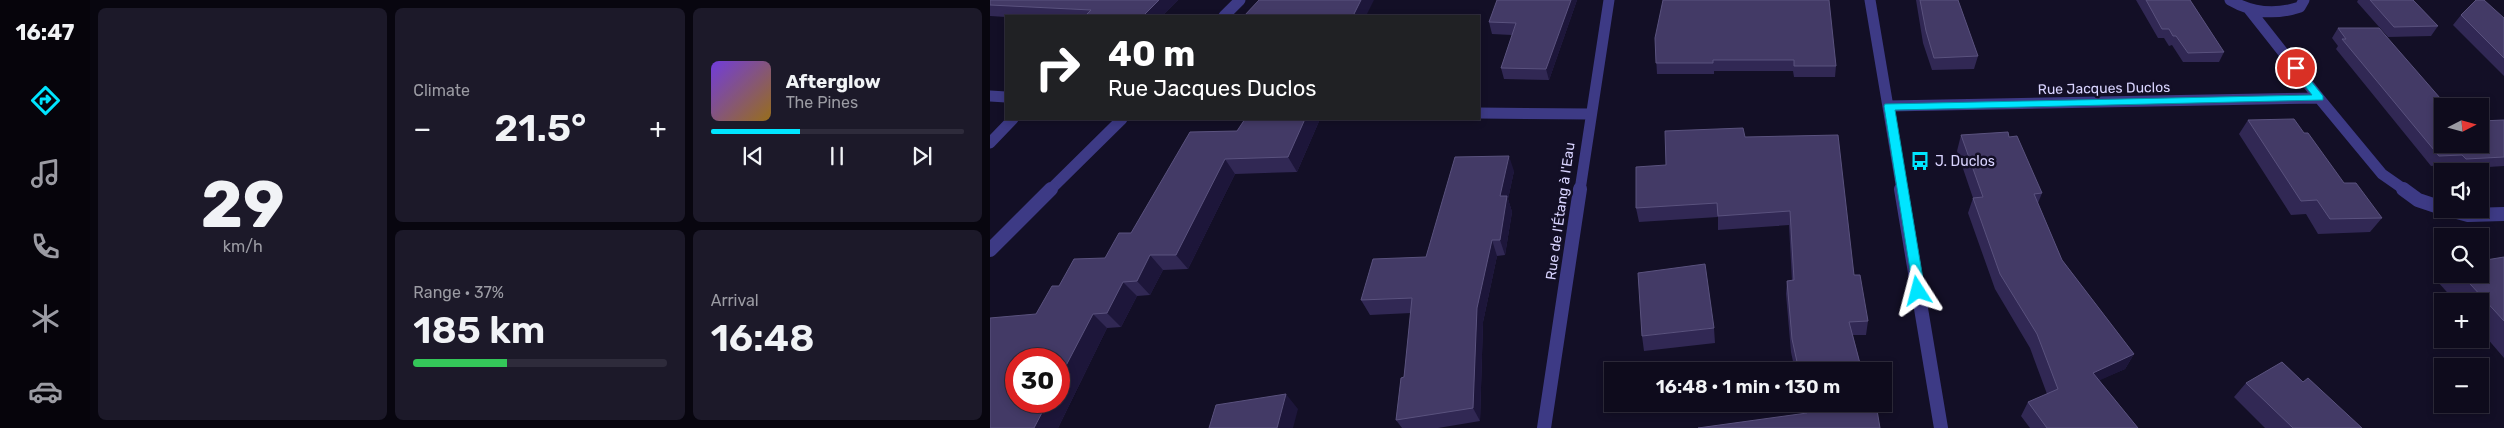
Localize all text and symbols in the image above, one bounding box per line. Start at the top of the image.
text: 16:47 [16,19,74,46]
text: 40 m [1108,33,1195,75]
icon: right [1025,35,1090,100]
pin [2275,47,2317,89]
icon: arrive [2282,54,2310,82]
text: Afterglow [786,70,881,93]
text: Rue Jacques Duclos [1108,75,1317,102]
street label: Rue Jacques Duclos [2038,79,2171,98]
text: Climate [413,81,470,100]
icon: directions [28,83,63,118]
text: The Pines [786,93,858,112]
north arrow [2434,98,2489,152]
map controls [2434,98,2489,413]
text: 21.5° [494,105,586,151]
text: − [413,112,432,145]
text: + [649,112,667,145]
street label: Rue de l'Étang à l'Eau [1541,141,1579,281]
icon: previous [739,142,767,170]
icon: pause [823,142,851,170]
icon: next [908,142,936,170]
bus stop icon: J. Duclos [1909,150,1931,172]
place label: J. Duclos [1935,153,1995,170]
icon: music [28,156,63,191]
button: sound [2434,163,2489,218]
text: 29 [201,166,285,243]
button: search [2434,228,2489,283]
icon: phone [28,229,63,264]
text: km/h [223,237,263,256]
position arrow [1891,264,1943,316]
text: Range · 37% [413,283,504,302]
text: Arrival [711,291,759,310]
button: + [2434,293,2489,348]
icon: climate [28,301,63,336]
text: 185 km [413,307,545,353]
text: 16:48 [711,315,815,361]
speed limit sign: 30 [1005,348,1070,413]
button: − [2434,358,2489,413]
icon: car [28,374,63,409]
text: 16:48 · 1 min · 130 m [1656,375,1840,398]

